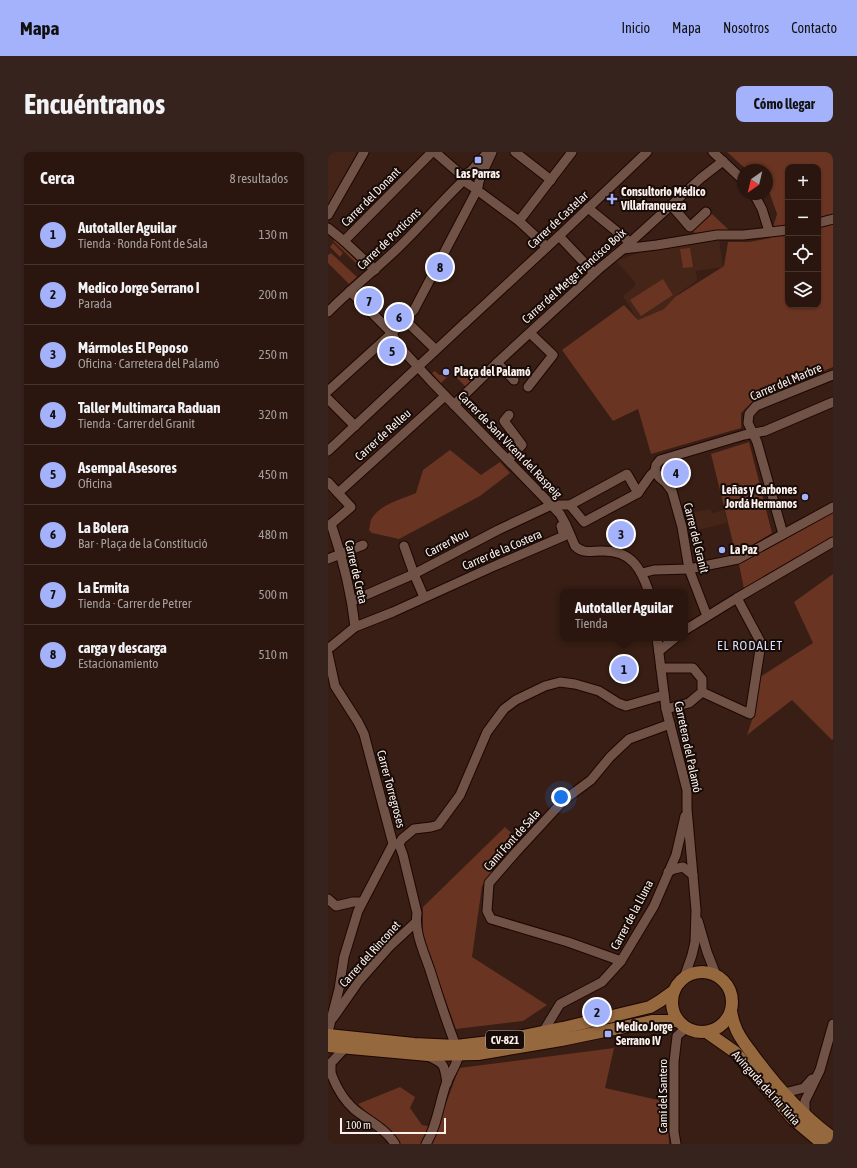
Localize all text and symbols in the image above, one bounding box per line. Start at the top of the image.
text: Mapa [20,17,59,39]
text: Inicio [621,20,650,36]
text: Mapa [672,20,701,36]
text: Nosotros [723,20,769,36]
text: Contacto [791,20,837,36]
button: Cómo llegar [736,86,833,122]
text: Encuéntranos [24,88,165,120]
marker: Las Parras [473,155,483,165]
street label: Carrer del Donant [339,164,404,229]
north arrow [737,164,773,200]
map controls [785,164,821,308]
button: + [785,164,821,200]
place label: Las Parras [456,167,501,181]
text: Cerca [40,168,75,188]
text: 8 resultados [229,171,288,186]
place label: Consultorio Médico Villafranqueza [620,185,706,213]
street label: Carrer de Castelar [525,188,592,252]
marker: Consultorio Médico Villafranqueza [606,193,618,205]
button: − [785,200,821,236]
street label: Carrer de Porticons [354,205,424,273]
text: Autotaller Aguilar [78,219,176,236]
street label: Carrer del Metge Francisco Boix [519,226,629,326]
text: 1 [50,227,56,242]
text: 130 m [259,227,288,242]
text: Tienda · Ronda Font de Sala [78,236,208,251]
button: locate [785,236,821,272]
pin: 8 [427,252,453,282]
button: layers [785,272,821,308]
text: Medico Jorge Serrano I [78,279,200,296]
pin: 7 [356,286,382,316]
text: 2 [50,287,56,302]
text: 200 m [259,287,288,302]
text: Parada [78,296,112,311]
pin: 6 [386,302,412,332]
pin: 5 [379,336,405,366]
text: Mármoles El Peposo [78,339,188,356]
text: 3 [50,347,56,362]
text: 250 m [259,347,288,362]
text: Oficina · Carretera del Palamó [78,356,219,371]
street label: Carrer del Marbre [748,361,824,403]
place label: Plaça del Palamó [454,365,531,379]
marker: Plaça del Palamó [441,367,451,377]
street label: Carrer de Sant Vicent del Raspeig [455,389,565,502]
text: Taller Multimarca Raduan [78,399,221,416]
street label: Carrer de Relleu [352,406,414,464]
text: 4 [50,407,56,422]
text: 320 m [259,407,288,422]
text: Tienda · Carrer del Granit [78,416,195,431]
pin: 4 [663,458,689,488]
text: Asempal Asesores [78,459,177,476]
text: 5 [50,467,56,482]
text: 450 m [259,467,288,482]
text: Oficina [78,476,112,491]
place label: Leñas y Carbones Jordá Hermanos [722,483,798,511]
marker: Leñas y Carbones Jordá Hermanos [800,492,810,502]
street label: Carrer del Granit [681,501,712,575]
text: La Bolera [78,519,129,536]
pin: 3 [608,519,634,549]
street label: Carrer Nou [423,526,471,560]
text: 6 [50,527,56,542]
text: 480 m [259,527,288,542]
street label: Carrer de la Costera [460,527,544,573]
text: Bar · Plaça de la Constitució [78,536,208,551]
street label: Carrer de Creta [342,539,370,605]
place label: La Paz [730,543,758,557]
marker: La Paz [717,545,727,555]
text: La Ermita [78,579,129,596]
text: 7 [50,587,56,602]
text: 500 m [259,587,288,602]
popup [560,589,688,641]
text: Tienda · Carrer de Petrer [78,596,192,611]
text: Autotaller Aguilar [575,599,673,616]
text: Tienda [575,616,608,631]
district label: EL RODALET [717,638,783,653]
text: carga y descarga [78,639,167,656]
text: 8 [50,647,56,662]
text: 510 m [259,647,288,662]
pin: 1 [611,654,637,684]
text: Estacionamiento [78,656,158,671]
street label: Carretera del Palamó [671,700,705,794]
street label: Carrer Torregroses [374,749,408,829]
your location [551,787,571,807]
street label: Camí Font de Sala [481,807,543,873]
street label: Carrer de la Lluna [608,878,656,952]
street label: Carrer del Rinconet [337,918,404,990]
pin: 2 [584,997,610,1027]
place label: Medico Jorge Serrano IV [616,1020,673,1048]
marker: Medico Jorge Serrano IV [603,1029,613,1039]
road number: CV-821 [486,1031,524,1049]
street label: Avinguda del riu Túria [729,1048,803,1128]
street label: Camí del Santero [656,1058,670,1133]
scale bar [340,1116,446,1135]
text: 100 m [346,1119,371,1131]

